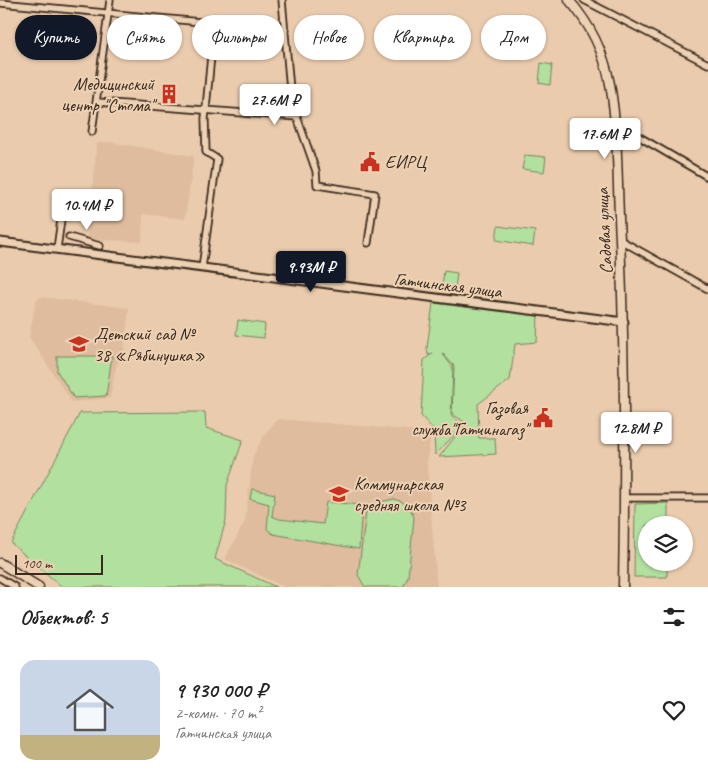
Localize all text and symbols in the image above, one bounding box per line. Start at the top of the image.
chip: Купить [15,15,97,60]
chip: Снять [107,15,182,60]
chip: Фильтры [192,15,284,60]
chip: Новое [294,15,364,60]
chip: Квартира [374,15,471,60]
chip: Дом [481,15,546,60]
place label: Медицинский центр "Стома" [61,73,158,116]
building icon: Медицинский центр "Стома" [158,83,180,105]
pin: 27.6M ₽ [229,84,321,126]
text: 27.6M ₽ [251,90,299,110]
pin: 17.6M ₽ [559,118,651,160]
text: 17.6M ₽ [581,124,629,144]
public building icon: ЕИРЦ [359,151,381,173]
place label: ЕИРЦ [385,151,427,173]
street label: Садовая улица [591,186,617,275]
pin: 10.4M ₽ [41,188,133,231]
text: 10.4M ₽ [63,195,111,215]
pin: 9.93M ₽ [265,250,357,293]
text: 9.93M ₽ [287,257,335,277]
street label: Гатчинская улица [393,267,504,303]
place label: Детский сад № 38 «Рябинушка» [94,323,205,366]
school or university icon: Детский сад № 38 «Рябинушка» [68,333,90,355]
place label: Газовая служба"Гатчинагаз" [412,397,532,441]
public building icon: Газовая служба"Гатчинагаз" [532,407,554,429]
pin: 12.8M ₽ [590,412,682,454]
text: 12.8M ₽ [612,418,660,438]
place label: Коммунарская средняя школа №3 [354,473,467,516]
school or university icon: Коммунарская средняя школа №3 [328,483,350,505]
map controls [638,516,693,571]
button: layers [638,516,693,571]
scale bar [15,552,102,575]
text: 100 m [22,555,52,572]
icon: filters [660,603,688,631]
text: Объектов: 5 [20,604,108,630]
text: 9 930 000 ₽ [175,677,267,703]
icon: home [60,680,120,740]
icon: heart [660,696,688,724]
text: 2-комн. · 70 m² [175,703,261,723]
text: Гатчинская улица [175,723,271,743]

